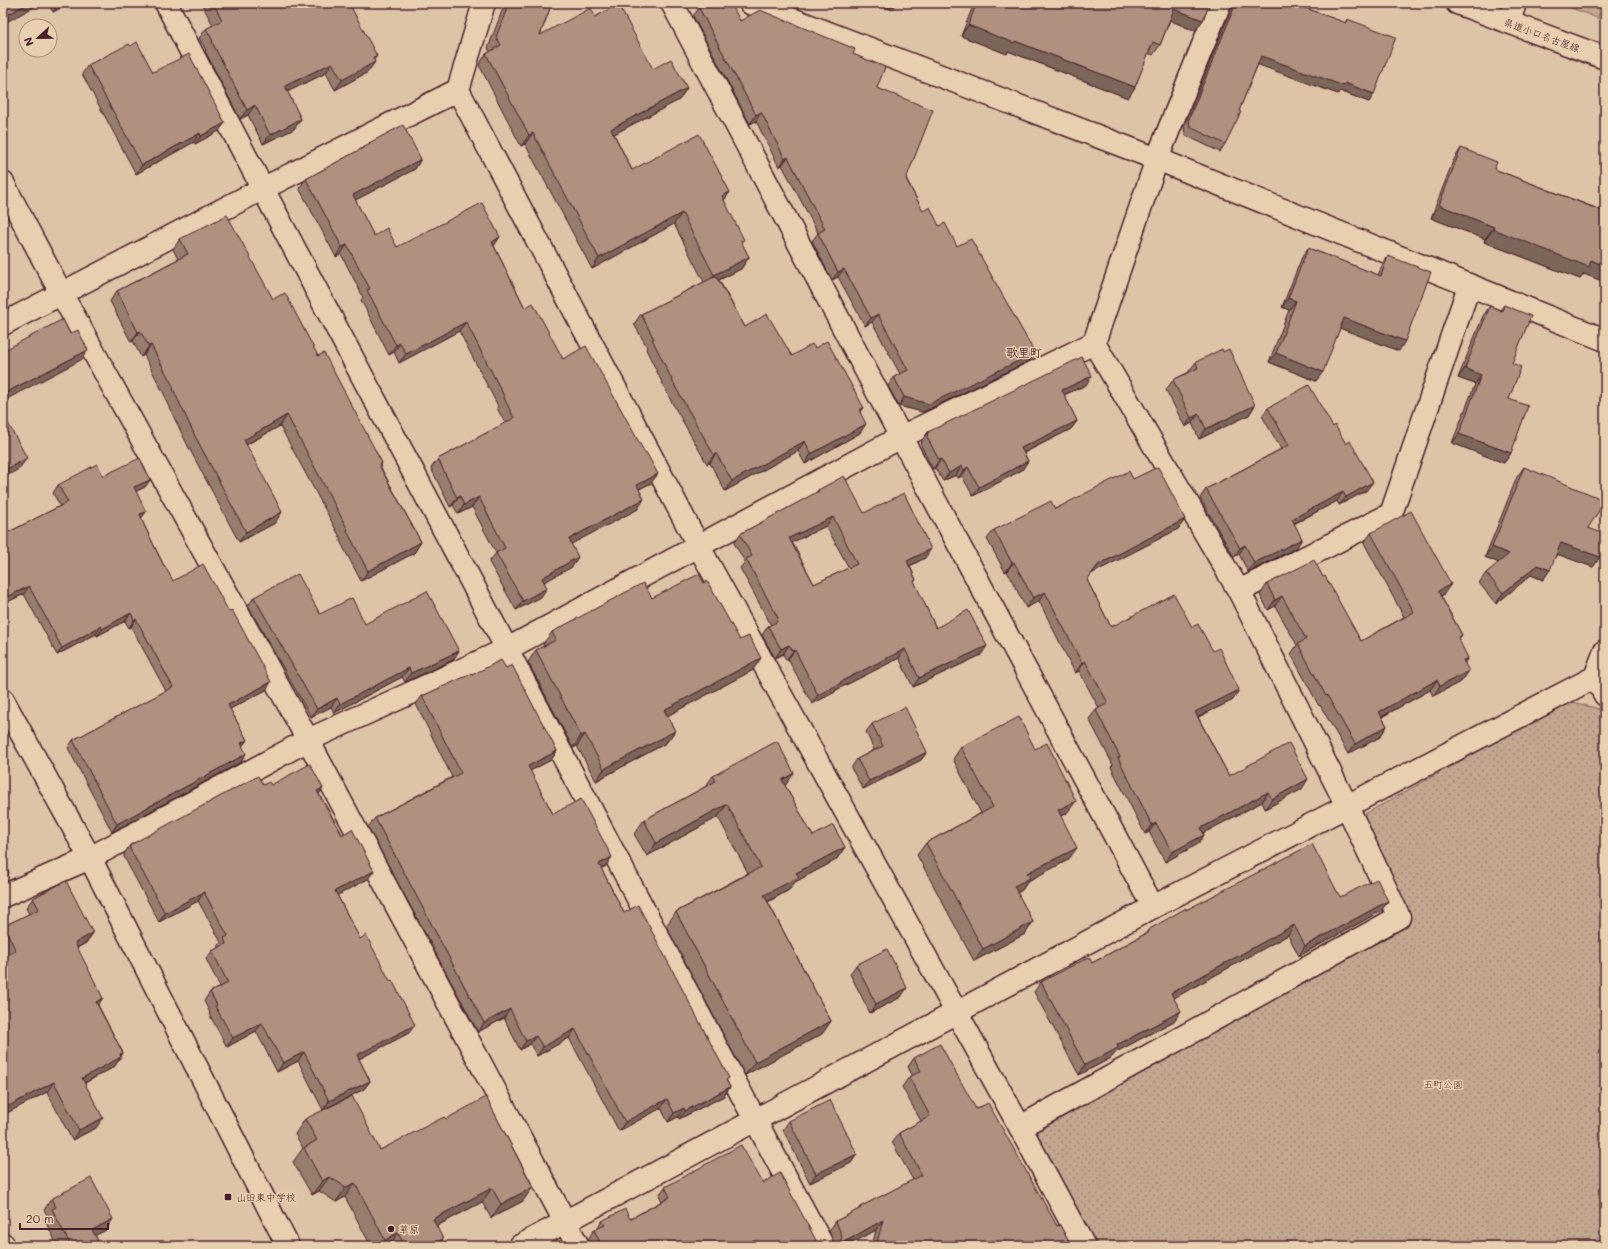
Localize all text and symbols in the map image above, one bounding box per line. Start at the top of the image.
street label: 県道小口名古屋線 [1502,15,1582,55]
north arrow [18,18,58,58]
text: N [20,35,37,49]
district label: 歌里町 [1006,344,1042,360]
park label: 五町公園 [1423,1077,1463,1091]
place label: 山田東中学校 [236,1190,296,1204]
marker: 山田東中学校 [223,1192,233,1202]
scale bar [20,1205,108,1231]
text: 20 m [26,1210,54,1226]
place label: 華原 [399,1222,419,1236]
marker: 華原 [386,1224,396,1234]

